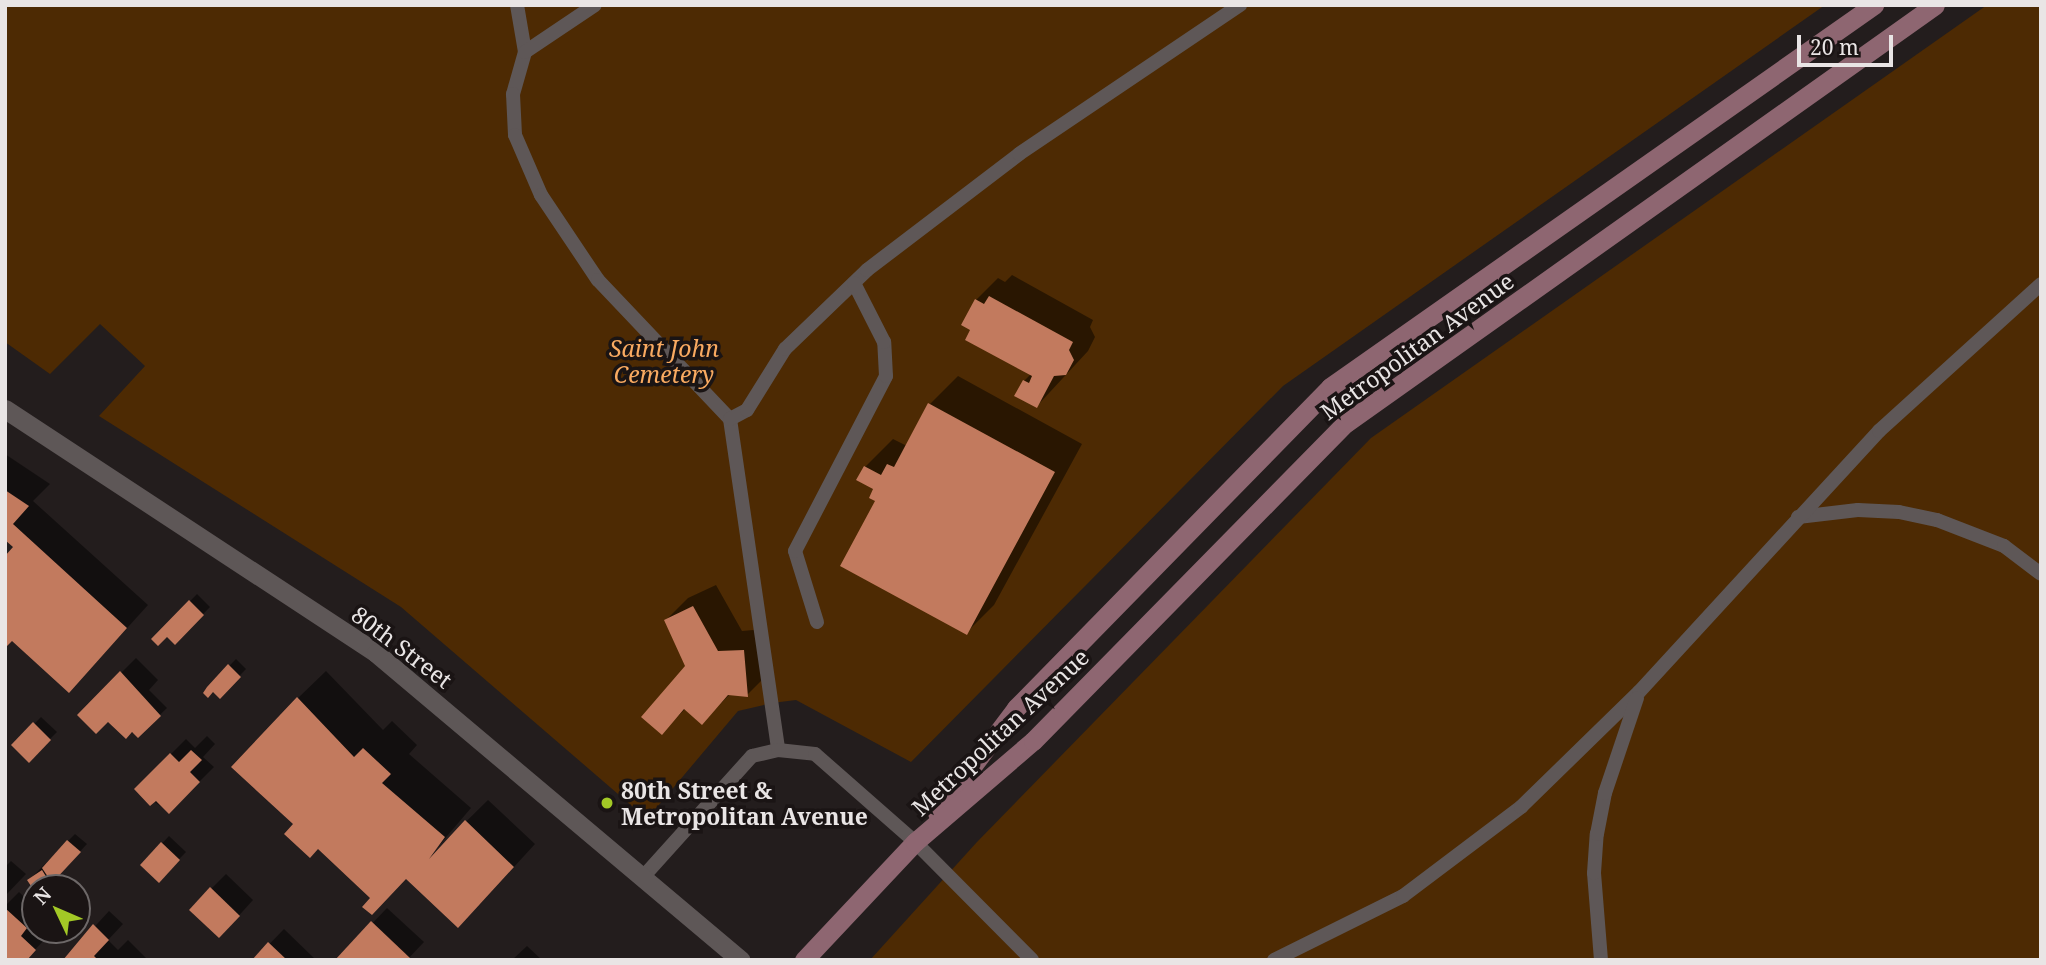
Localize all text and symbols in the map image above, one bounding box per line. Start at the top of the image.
scale bar [1801,21,1897,65]
text: 20 m [1810,33,1859,61]
street label: Metropolitan Avenue [1315,267,1519,425]
park label: Saint John Cemetery [609,334,719,388]
street label: 80th Street [346,600,458,694]
street label: Metropolitan Avenue [906,643,1094,821]
place label: 80th Street & Metropolitan Avenue [621,776,868,830]
marker: 80th Street & Metropolitan Avenue [599,795,615,811]
north arrow [21,874,91,944]
text: N [28,881,57,910]

